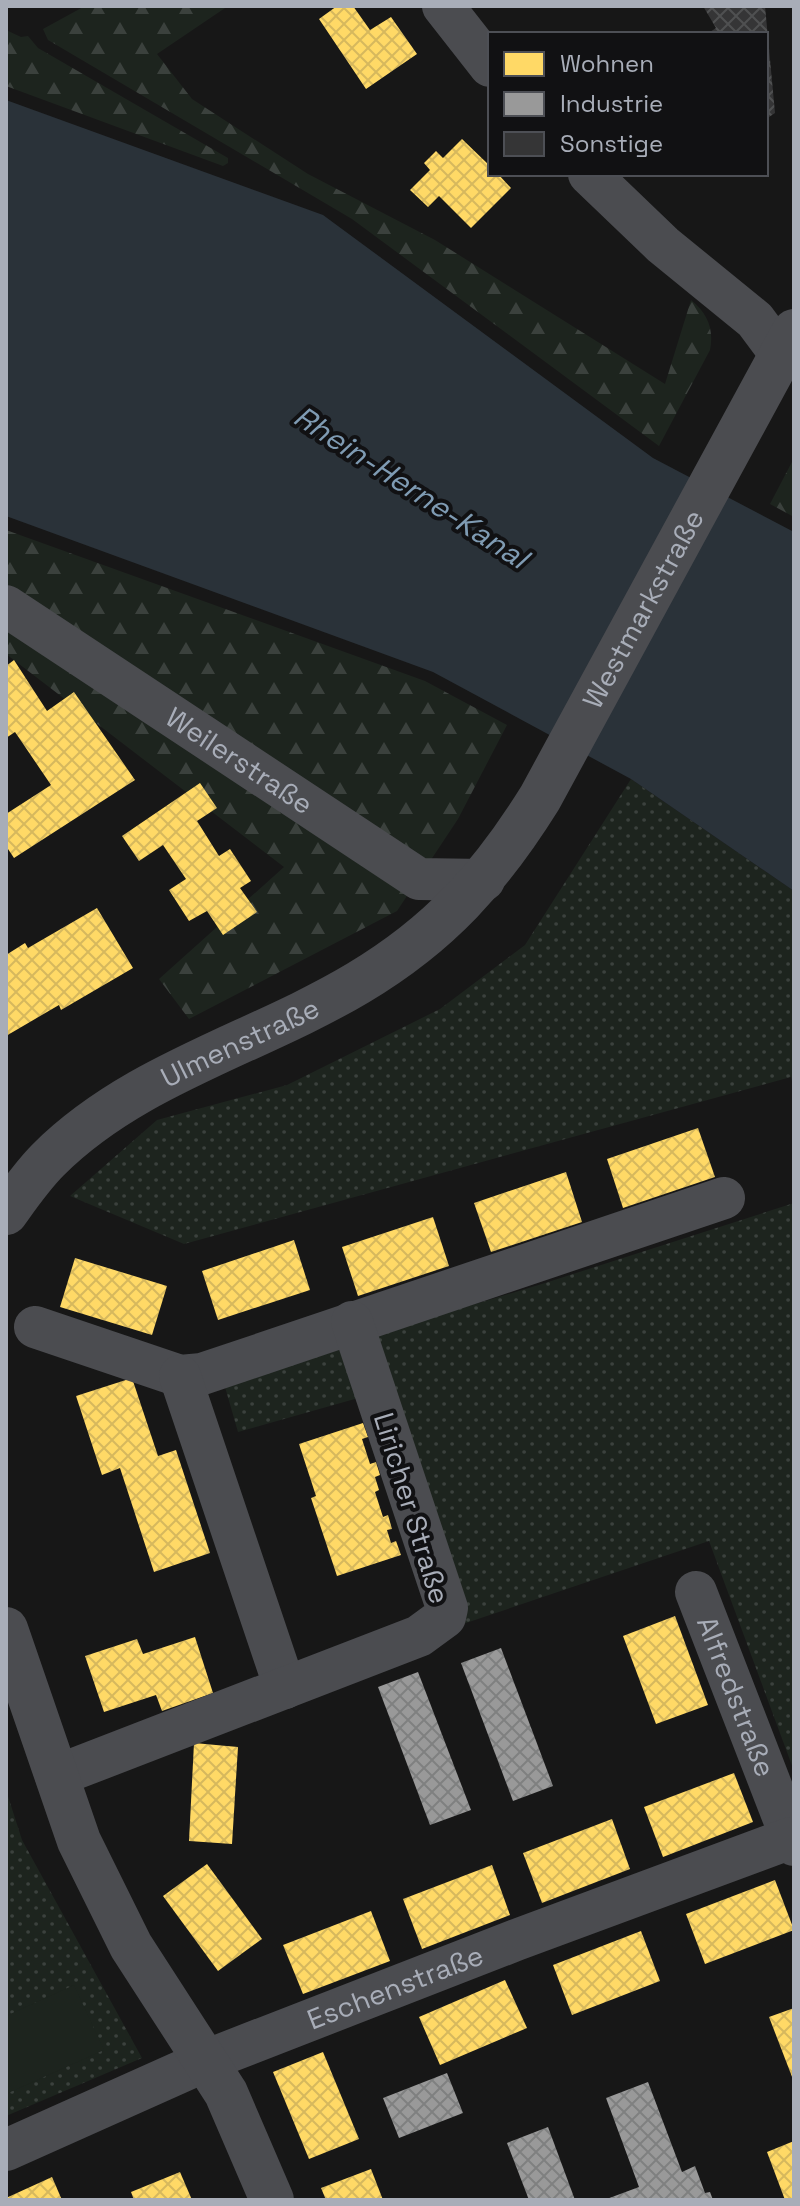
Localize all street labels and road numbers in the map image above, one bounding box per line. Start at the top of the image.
street label: Westmarkstraße [574,503,712,715]
street label: Weilerstraße [159,699,320,822]
street label: Ulmenstraße [154,989,325,1095]
street label: Liricher Straße [366,1408,458,1608]
street label: Alfredstraße [689,1611,784,1782]
street label: Eschenstraße [302,1937,488,2038]

